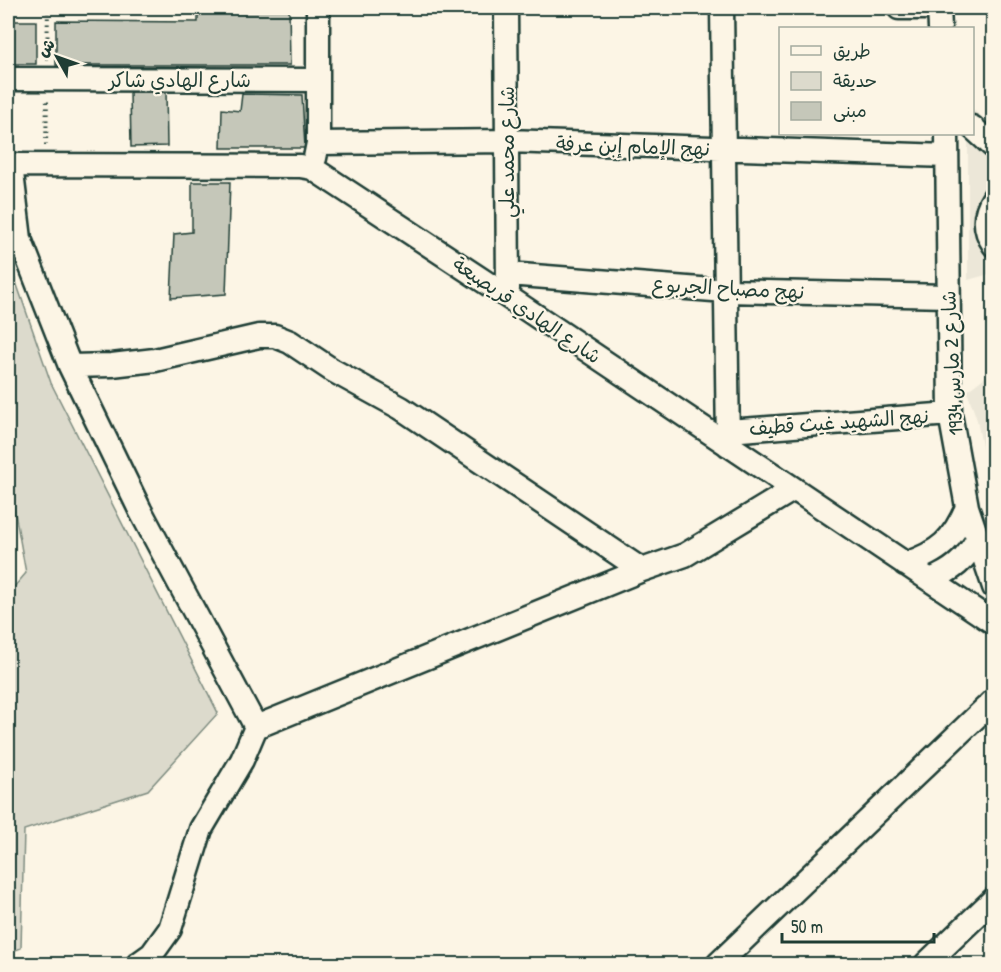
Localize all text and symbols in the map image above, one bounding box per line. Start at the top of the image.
north arrow [27,27,87,87]
legend [779,27,974,135]
text: ش [31,34,60,61]
text: طريق [833,38,871,63]
street label: شارع الهادي شاكر [107,66,251,95]
text: حديقة [833,68,877,93]
street label: شارع محمد علي [493,86,525,218]
text: مبنى [833,98,867,123]
street label: نهج الإمام إبن عرفة [555,129,711,164]
street label: شارع الهادي قريصيعة [446,250,607,371]
street label: نهج مصباح الجربوع [651,270,805,306]
street label: شارع 2 مارس 1934 [934,290,970,436]
street label: نهج الشهيد غيث قطيف [748,402,930,442]
scale bar [782,906,934,944]
text: 50 m [791,914,823,939]

